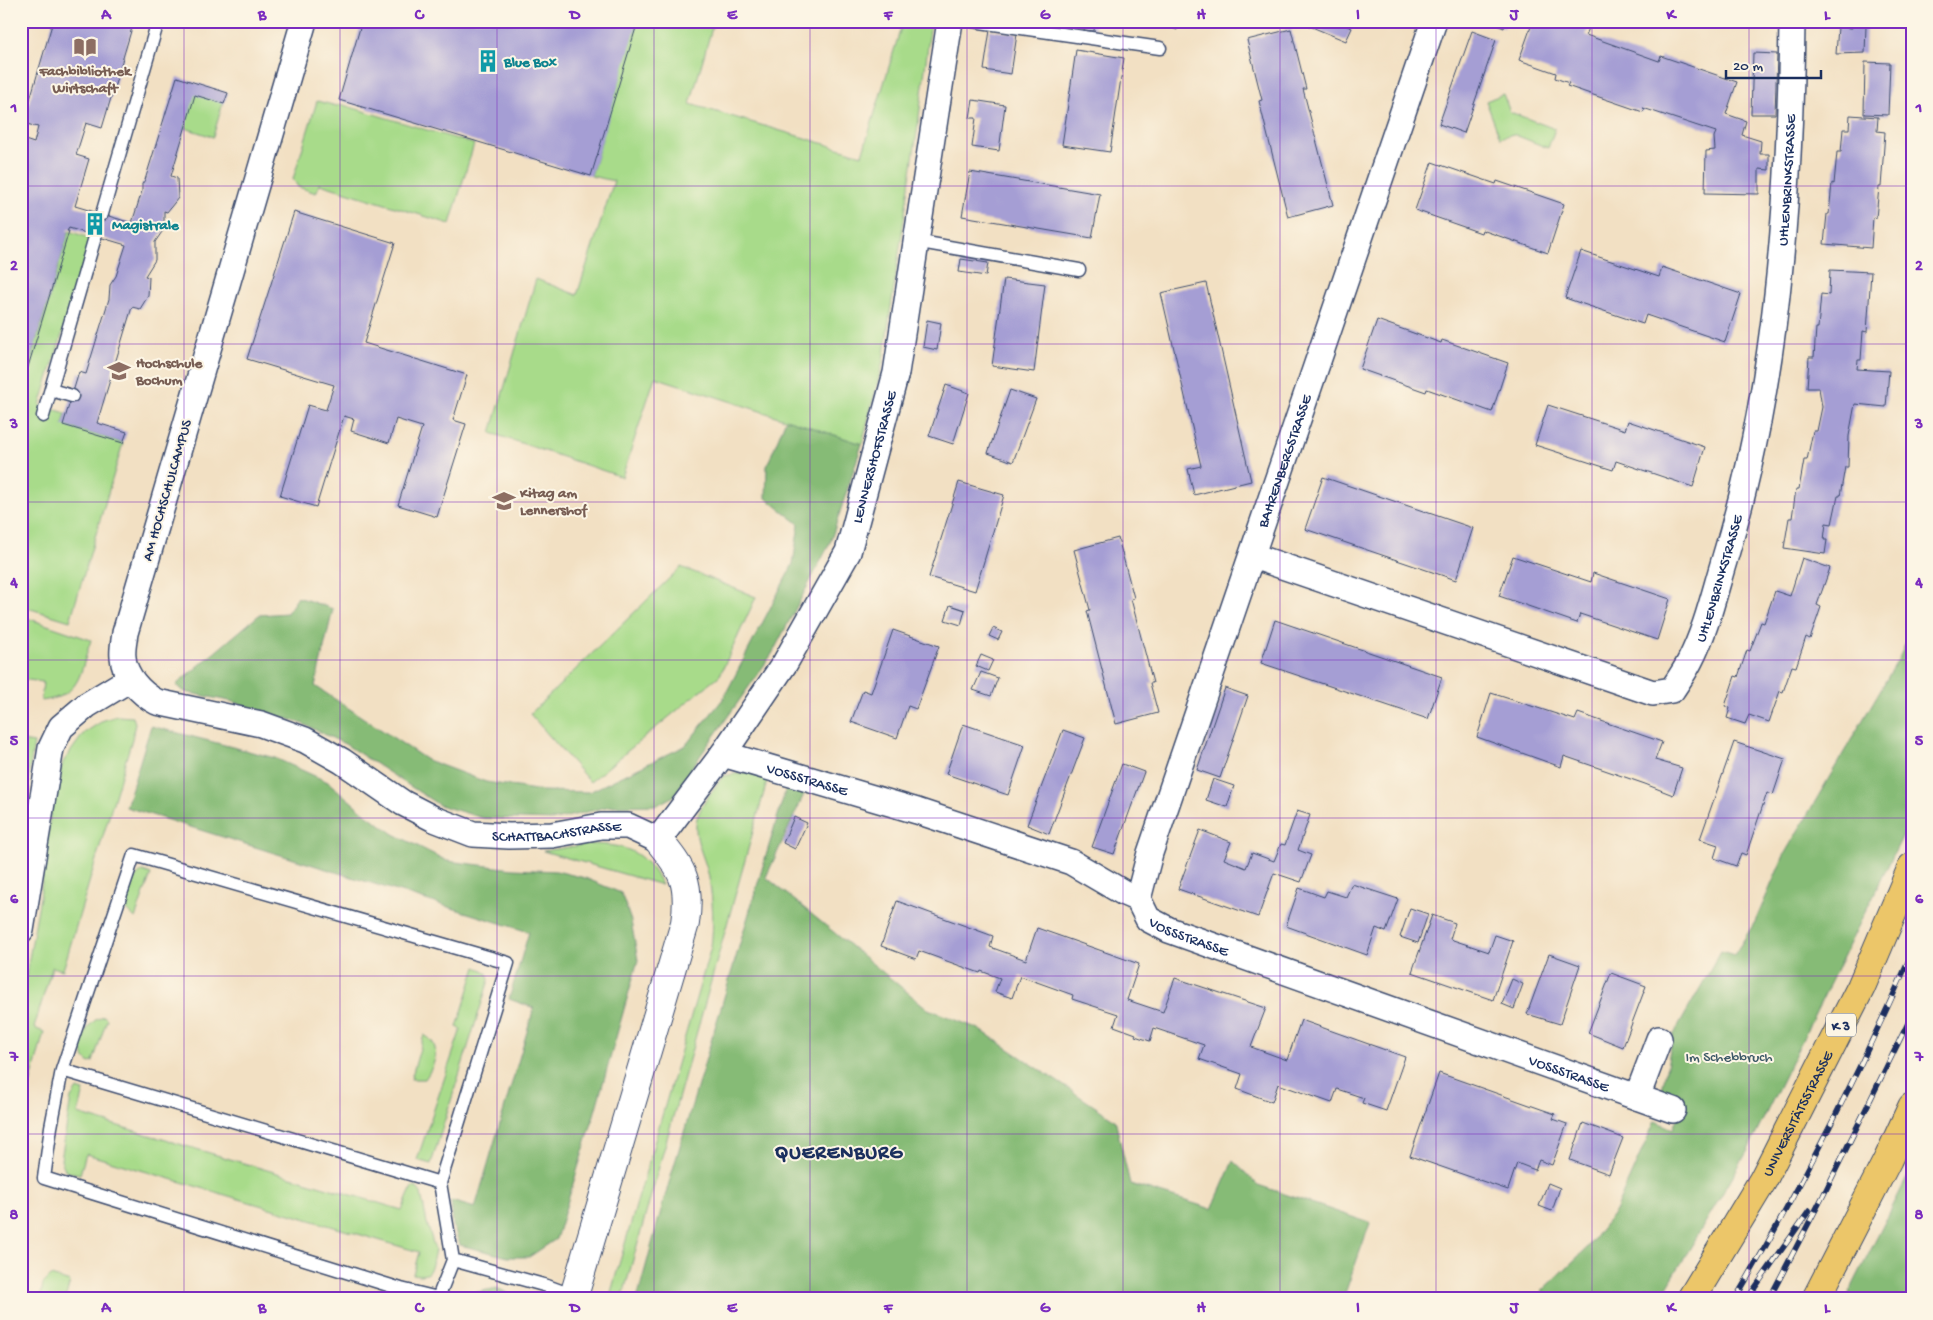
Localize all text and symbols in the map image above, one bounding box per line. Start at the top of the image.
text: A [100,7,112,26]
text: B [257,7,267,26]
text: C [414,7,425,26]
text: D [568,7,581,26]
text: E [727,7,738,26]
text: F [883,7,894,26]
text: G [1040,7,1051,26]
text: H [1196,7,1206,26]
text: I [1356,7,1360,26]
text: J [1509,7,1520,26]
text: K [1666,7,1678,26]
text: L [1824,7,1831,26]
library icon: Fachbibliothek Wirtschaft [72,34,98,60]
building icon: Blue Box [475,48,501,74]
scale bar [1726,48,1820,80]
place label: Blue Box [503,54,557,72]
text: 20 m [1733,58,1763,76]
place label: Fachbibliothek Wirtschaft [38,63,133,98]
text: 1 [10,100,17,119]
text: 1 [1915,100,1922,119]
street label: UHLENBRINKSTRASSE [1775,113,1801,247]
building icon: Magistrale [82,211,108,237]
place label: Magistrale [112,217,180,235]
text: 2 [10,258,18,277]
text: 2 [1915,258,1923,277]
place label: Hochschule Bochum [135,355,204,390]
school or university icon: Hochschule Bochum [106,358,132,384]
street label: LENNERSHOFSTRASSE [849,388,902,526]
street label: BAHRENBERGSTRASSE [1254,392,1317,531]
text: 3 [9,416,18,435]
text: 3 [1914,416,1923,435]
street label: AM HOCHSCHULCAMPUS [139,418,197,563]
place label: Kitag am Lennershof [519,485,588,520]
school or university icon: Kitag am Lennershof [491,488,517,514]
street label: UHLENBRINKSTRASSE [1693,512,1748,645]
text: 4 [9,575,18,594]
text: 4 [1914,575,1923,594]
text: 5 [10,733,19,752]
text: 5 [1915,733,1924,752]
street label: VOSSSTRASSE [763,760,850,801]
street label: SCHATTBACHSTRASSE [491,819,622,847]
text: 6 [10,891,19,910]
text: 6 [1915,891,1924,910]
street label: VOSSSTRASSE [1144,914,1231,962]
road number: K 3 [1826,1014,1856,1036]
street label: UNIVERSITÄTSSTRASSE [1759,1048,1838,1180]
text: 7 [9,1049,19,1068]
park label: Im Schebbruch [1686,1049,1773,1067]
text: 7 [1914,1049,1924,1068]
street label: VOSSSTRASSE [1525,1052,1612,1098]
district label: QUERENBURG [775,1143,904,1166]
text: 8 [10,1207,19,1226]
text: 8 [1915,1207,1924,1226]
text: A [100,1300,112,1319]
text: B [257,1300,267,1319]
text: C [414,1300,425,1319]
text: D [568,1300,581,1319]
text: E [727,1300,738,1319]
text: F [883,1300,894,1319]
text: G [1040,1300,1051,1319]
text: H [1196,1300,1206,1319]
text: I [1356,1300,1360,1319]
text: J [1509,1300,1520,1319]
text: K [1666,1300,1678,1319]
text: L [1824,1300,1831,1319]

